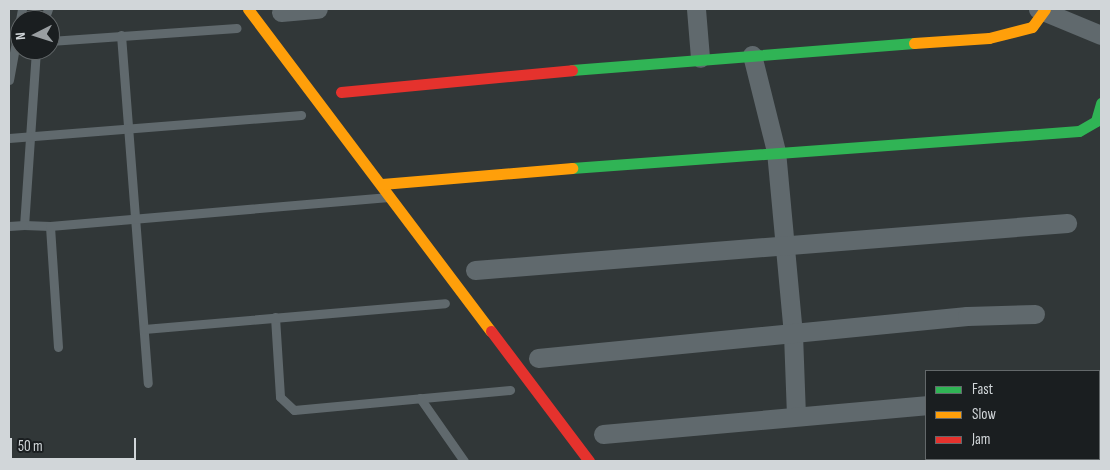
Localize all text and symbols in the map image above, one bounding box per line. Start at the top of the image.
north arrow [10,10,60,60]
text: N [12,32,29,41]
legend [925,370,1100,460]
text: Fast [972,380,993,399]
text: Slow [972,405,996,424]
scale bar [12,428,139,460]
text: Jam [972,430,990,449]
text: 50 m [18,437,43,456]

